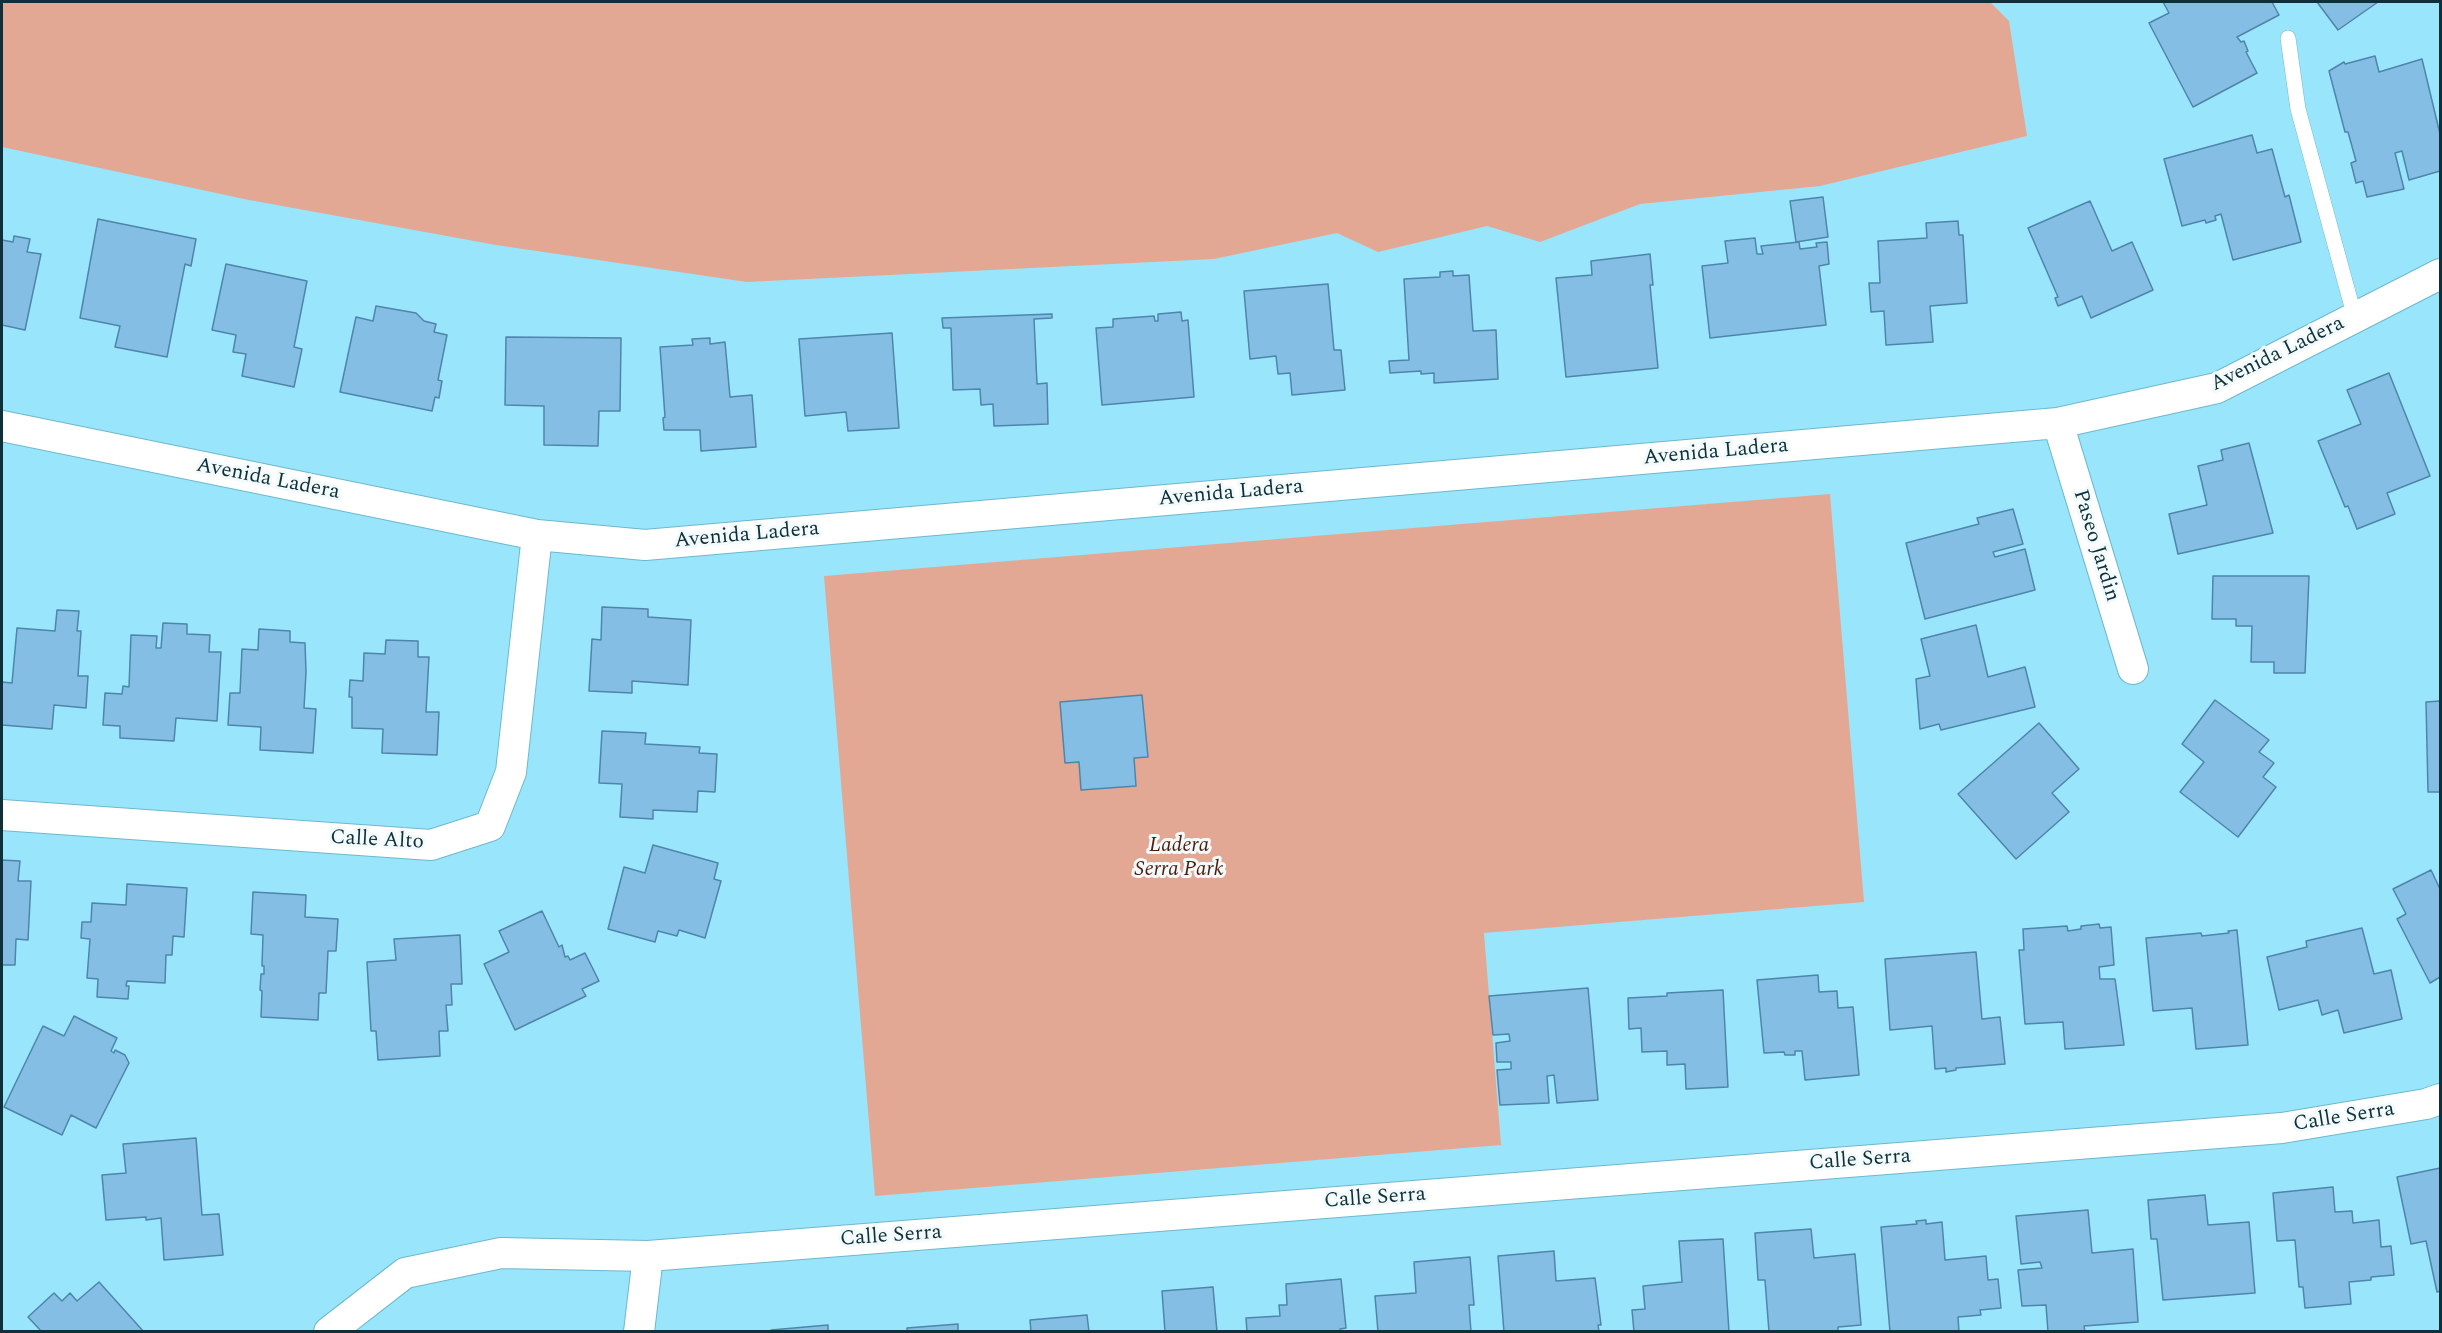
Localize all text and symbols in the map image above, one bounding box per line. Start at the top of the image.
street label: Avenida Ladera [2207,312,2349,398]
street label: Avenida Ladera [1642,434,1790,472]
street label: Avenida Ladera [194,454,342,506]
street label: Avenida Ladera [1157,475,1305,513]
street label: Paseo Jardin [2066,487,2124,605]
street label: Avenida Ladera [673,517,821,555]
street label: Calle Alto [330,826,424,856]
park label: Ladera Serra Park [1135,834,1223,884]
street label: Calle Serra [2292,1098,2396,1138]
street label: Calle Serra [1808,1145,1912,1177]
street label: Calle Serra [1323,1183,1427,1215]
street label: Calle Serra [839,1221,943,1253]

